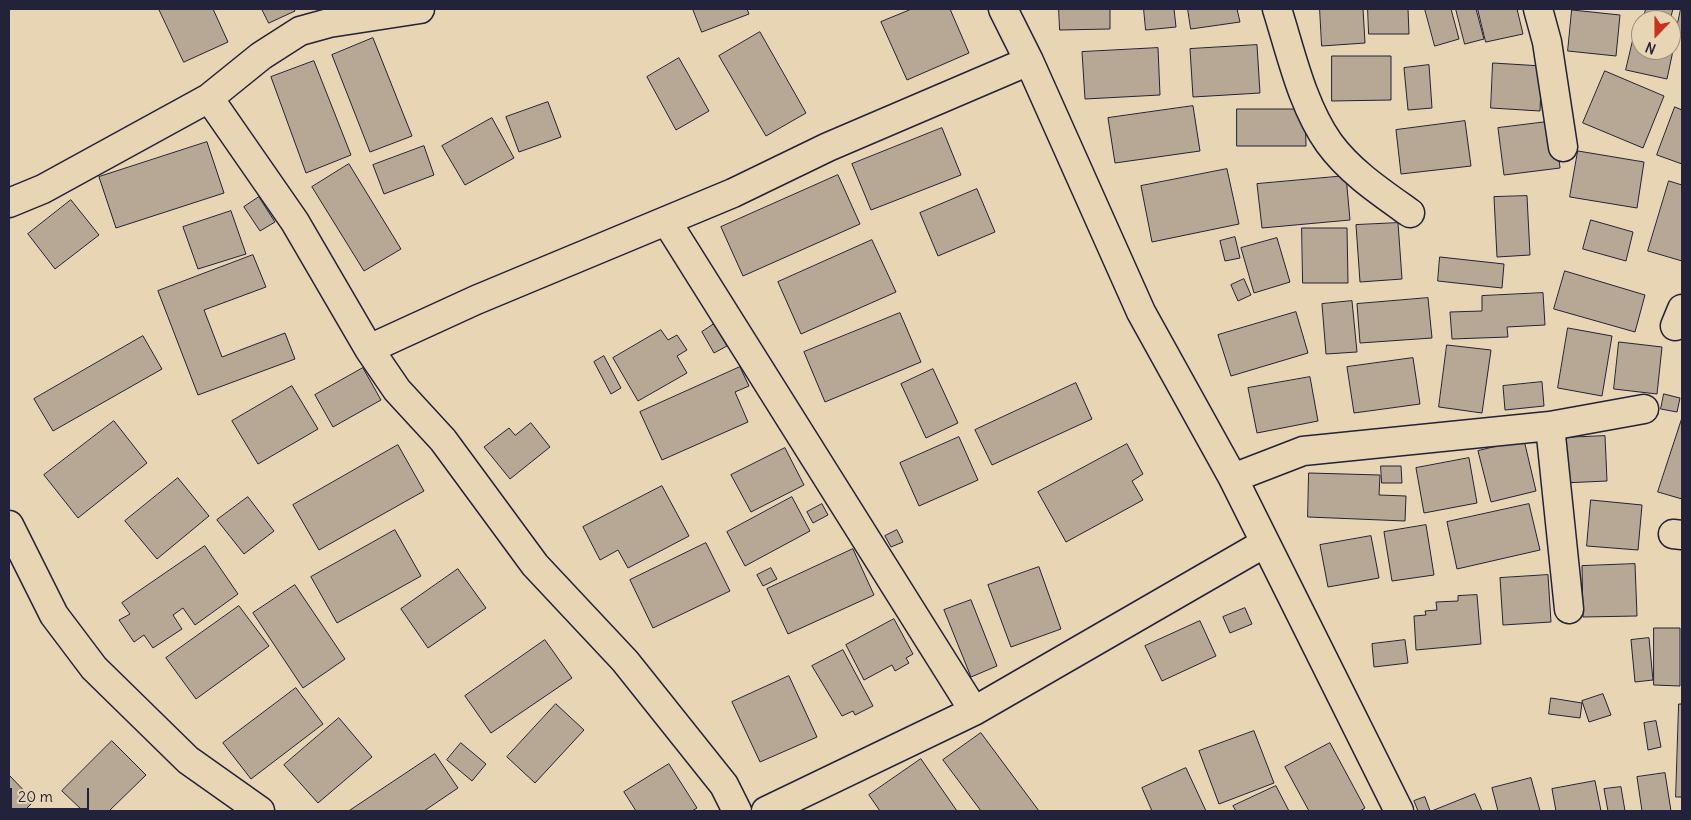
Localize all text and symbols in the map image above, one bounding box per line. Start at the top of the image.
north arrow [1631,10,1681,60]
text: N [1643,38,1659,58]
scale bar [12,778,91,810]
text: 20 m [18,787,53,806]

